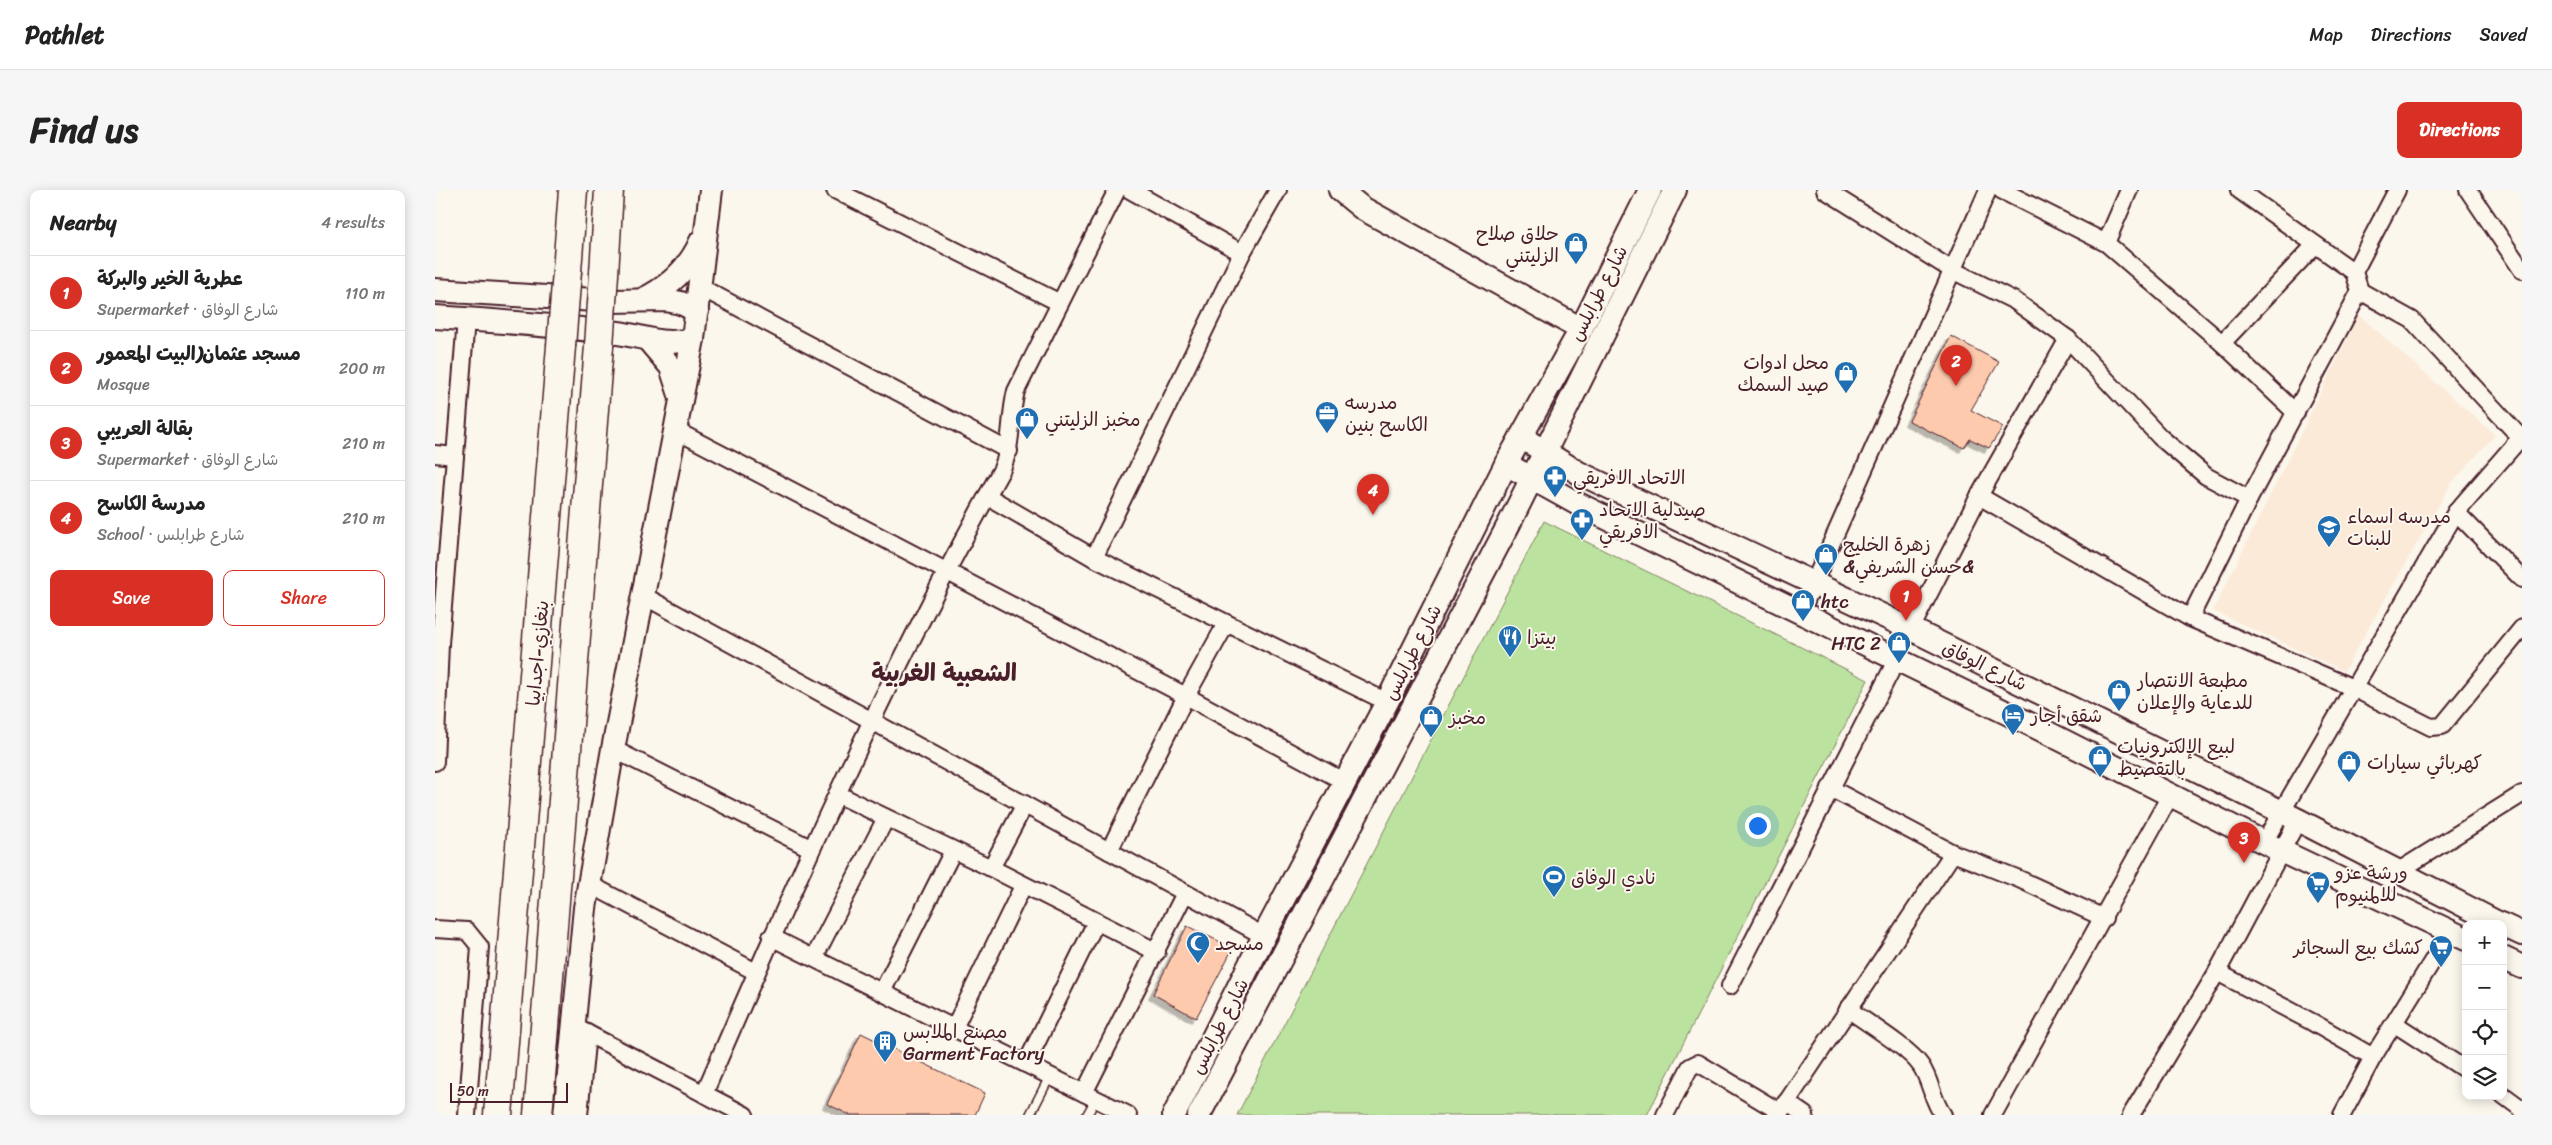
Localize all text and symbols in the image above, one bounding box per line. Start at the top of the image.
text: Pathlet [25,14,104,56]
text: Map [2310,19,2343,51]
text: Directions [2371,19,2452,51]
text: Saved [2480,19,2527,51]
text: Find us [30,99,138,161]
button: Directions [2397,102,2522,158]
text: Nearby [50,204,116,242]
text: 4 results [321,208,385,237]
place label: حلاق صلاح الزليتني [1476,217,1559,272]
shop icon: حلاق صلاح الزليتني [1563,231,1589,265]
street label: شارع طرابلس [1560,239,1637,347]
text: عطرية الخير والبركة [97,262,243,295]
text: 1 [63,279,69,308]
text: 110 m [345,279,385,308]
text: Supermarket · شارع الوفاق [97,295,278,324]
text: مسجد عثمان(البيت المعمور [97,337,301,370]
pin: 2 [1940,345,1972,386]
place label: محل ادوات صيد السمك [1738,346,1829,401]
text: 2 [61,354,71,383]
text: 200 m [339,354,385,383]
shop icon: محل ادوات صيد السمك [1833,360,1859,394]
text: Mosque [97,370,150,399]
place label: مدرسه الكاسح بنين [1345,386,1428,441]
office icon: مدرسه الكاسح بنين [1314,400,1340,434]
place label: مخبز الزليتني [1045,403,1141,436]
shop icon: مخبز الزليتني [1014,406,1040,440]
text: بقالة العريبي [97,412,193,445]
text: 3 [62,429,70,458]
text: 210 m [342,429,385,458]
text: Supermarket · شارع الوفاق [97,445,278,474]
place label: الاتحاد الافريقي [1573,461,1685,494]
pharmacy icon: الاتحاد الافريقي [1542,464,1568,498]
pin: 4 [1357,474,1389,515]
text: مدرسة الكاسح [97,487,206,520]
place label: صيدلية الاتحاد الافريقي [1599,493,1706,548]
place label: مدرسه اسماء للبنات [2347,500,2451,555]
text: 4 [61,504,71,533]
text: 210 m [342,504,385,533]
pharmacy icon: صيدلية الاتحاد الافريقي [1569,507,1595,541]
school or university icon: مدرسه اسماء للبنات [2316,514,2342,548]
text: School · شارع طرابلس [97,520,245,549]
place label: زهرة الخليج &حسن الشريفي& [1843,528,1974,583]
shop icon: زهرة الخليج &حسن الشريفي& [1813,542,1839,576]
button: Save [50,570,213,626]
button: Share [223,570,385,626]
pin: 1 [1890,580,1922,621]
place label: htc [1820,585,1849,618]
shop icon: htc [1790,588,1816,622]
street label: شارع طرابلس [1374,598,1451,706]
street label: بنغازي-اجدابيا [516,599,559,707]
place label: بيتزا [1527,621,1557,654]
restaurant icon: بيتزا [1497,624,1523,658]
place label: HTC 2 [1831,627,1881,660]
shop icon: HTC 2 [1886,630,1912,664]
street label: شارع الوفاق [1937,631,2033,700]
district label: الشعبية الغربية [871,652,1017,694]
place label: مطبعة الانتصار للدعاية والإعلان [2136,664,2253,719]
shop icon: مطبعة الانتصار للدعاية والإعلان [2106,678,2132,712]
place label: شقق أجار [2029,699,2102,732]
place label: مخبز [1447,701,1486,734]
hotel icon: شقق أجار [2000,702,2026,736]
shop icon: مخبز [1418,704,1444,738]
place label: لبيع الإلكترونيات بالتقصيط [2117,730,2235,785]
shop icon: لبيع الإلكترونيات بالتقصيط [2087,744,2113,778]
place label: كهربائي سيارات [2367,746,2482,779]
shop icon: كهربائي سيارات [2336,749,2362,783]
your location [1745,813,1771,839]
pin: 3 [2228,822,2260,863]
place label: ورشة عزو للالمنيوم [2333,856,2408,911]
place label: نادي الوفاق [1571,861,1655,894]
sports icon: نادي الوفاق [1541,864,1567,898]
supermarket icon: ورشة عزو للالمنيوم [2305,870,2331,904]
map controls [2462,920,2507,1100]
button: + [2462,920,2507,965]
place label: مسجد [1215,927,1264,960]
mosque icon: مسجد [1185,930,1211,964]
place label: كشك بيع السجائر [2292,931,2423,964]
supermarket icon: كشك بيع السجائر [2428,934,2454,968]
button: − [2462,965,2507,1010]
street label: شارع طرابلس [1181,972,1258,1080]
button: locate [2462,1010,2507,1055]
place label: مصنع الملابس Garment Factory [903,1015,1045,1070]
building icon: مصنع الملابس Garment Factory [872,1029,898,1063]
button: layers [2462,1055,2507,1100]
text: 50 m [457,1079,489,1104]
scale bar [450,1080,567,1103]

